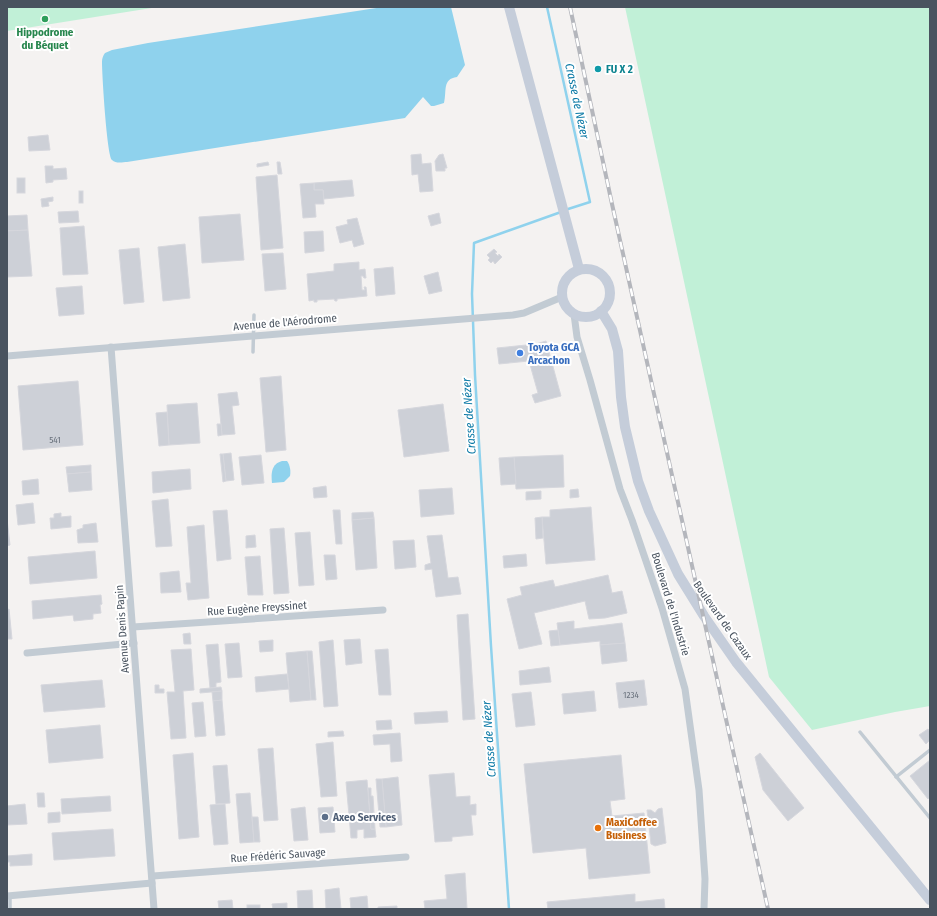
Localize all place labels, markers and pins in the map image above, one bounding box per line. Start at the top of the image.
marker: Hippodrome du Béquet [40,14,50,24]
place label: Hippodrome du Béquet [17,26,74,52]
place label: FU X 2 [606,63,633,76]
marker: FU X 2 [593,64,603,74]
place label: Toyota GCA Arcachon [527,341,580,367]
marker: Toyota GCA Arcachon [515,348,525,358]
place label: Axeo Services [332,811,396,824]
marker: Axeo Services [320,812,330,822]
place label: MaxiCoffee Business [606,816,658,842]
marker: MaxiCoffee Business [593,823,603,833]

